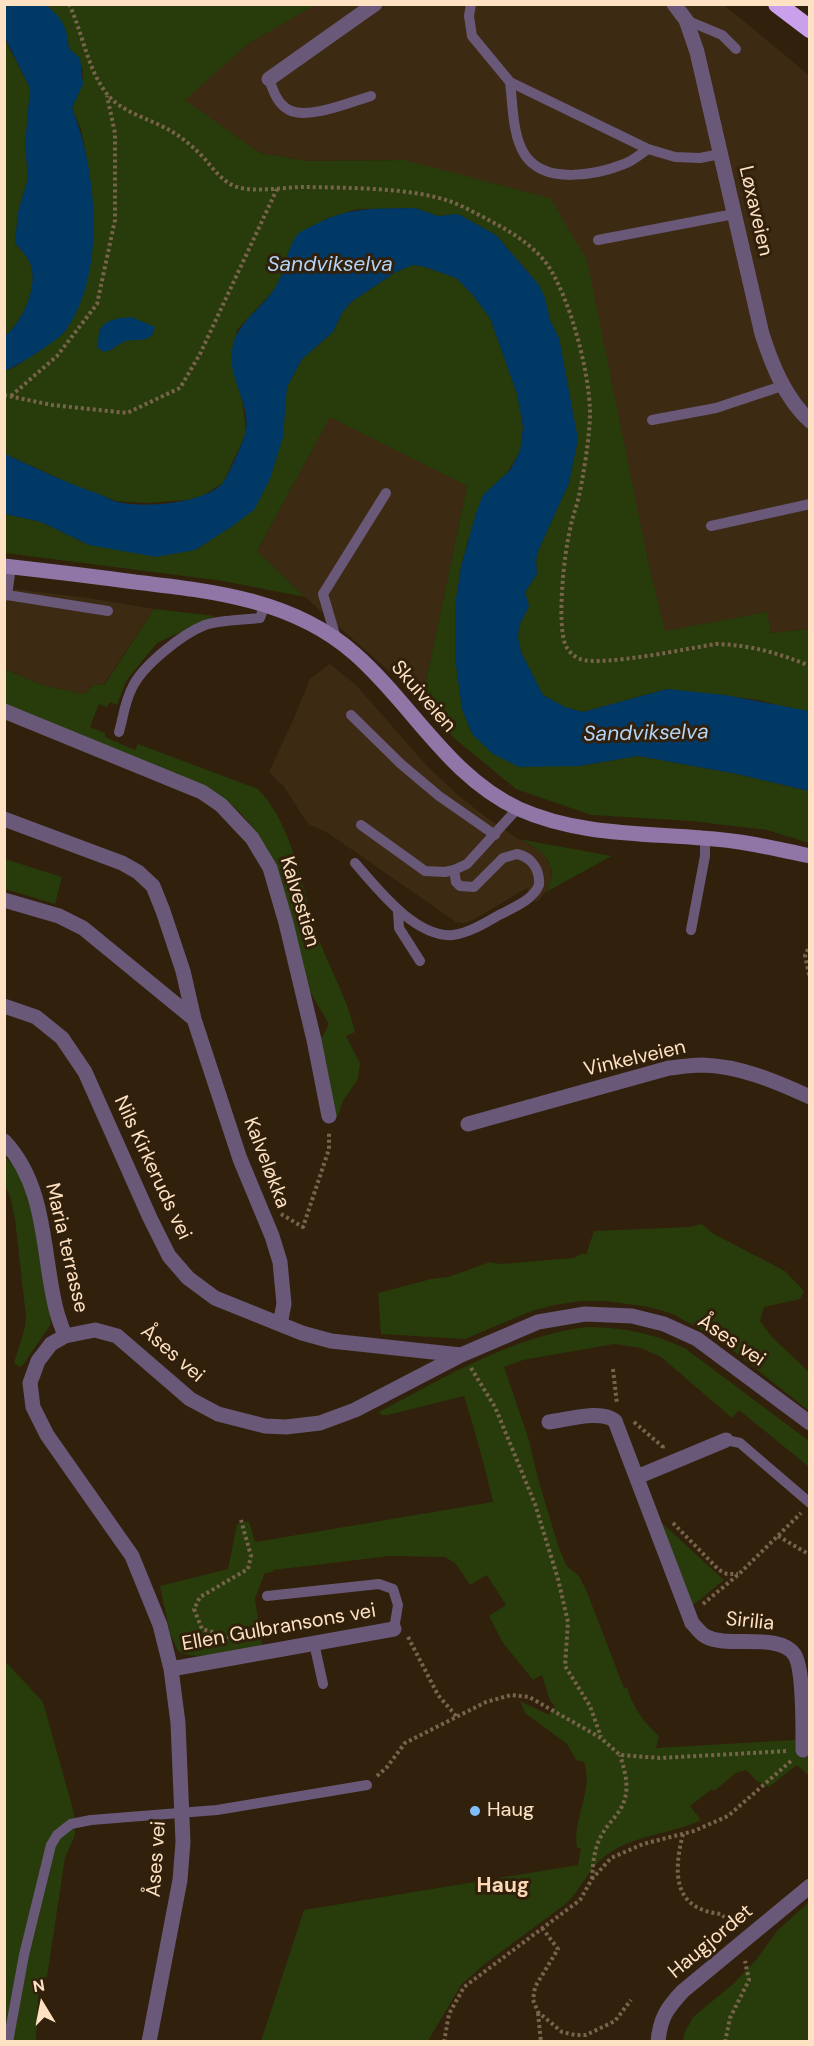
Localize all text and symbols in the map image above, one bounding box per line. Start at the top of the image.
street label: Løxaveien [733,164,777,258]
water label: Sandvikselva [267,252,393,278]
street label: Skuiveien [385,656,461,738]
water label: Sandvikselva [583,720,709,748]
street label: Kalvestien [274,854,324,950]
street label: Vinkelveien [582,1036,688,1082]
street label: Nils Kirkeruds vei [108,1092,196,1244]
street label: Kalveløkka [238,1114,294,1212]
street label: Maria terrasse [39,1181,93,1315]
street label: Åses vei [693,1310,769,1372]
street label: Åses vei [135,1320,209,1388]
street label: Ellen Gulbransons vei [180,1599,378,1657]
street label: Sirilia [725,1608,775,1636]
place label: Haug [487,1799,534,1823]
marker: Haug [468,1804,482,1818]
street label: Åses vei [142,1820,172,1898]
district label: Haug [477,1873,529,1899]
street label: Haugjordet [664,1900,758,1984]
north arrow [12,1974,72,2034]
text: N [31,1974,46,1997]

